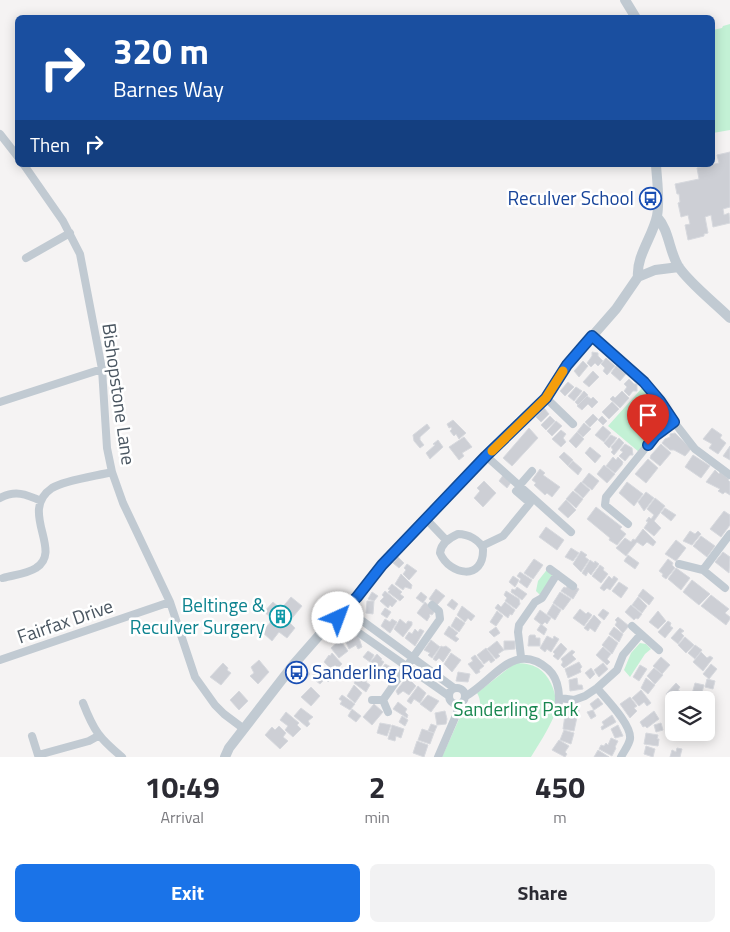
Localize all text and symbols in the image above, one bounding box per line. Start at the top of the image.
text: 320 m [113,24,209,78]
icon: right [30,35,95,100]
text: Barnes Way [113,72,224,106]
text: Then [30,130,70,159]
icon: right [80,130,108,158]
place label: Reculver School [508,183,634,212]
bus stop icon: Reculver School [638,186,662,210]
street label: Bishopstone Lane [95,321,144,467]
pin [627,394,669,445]
icon: arrive [634,401,662,429]
place label: Beltinge & Reculver Surgery [130,590,265,641]
street label: Fairfax Drive [13,591,117,650]
position arrow [311,591,363,643]
building icon: Beltinge & Reculver Surgery [269,604,293,628]
place label: Sanderling Road [312,657,442,686]
bus stop icon: Sanderling Road [284,660,308,684]
map controls [665,691,715,741]
button: layers [665,691,715,741]
park label: Sanderling Park [453,694,579,723]
text: 10:49 [145,764,220,810]
text: 2 [369,764,386,810]
text: 450 [535,764,585,810]
text: Arrival [161,805,204,829]
text: min [364,805,390,829]
text: m [553,805,567,829]
button: Exit [15,864,360,922]
button: Share [370,864,715,922]

